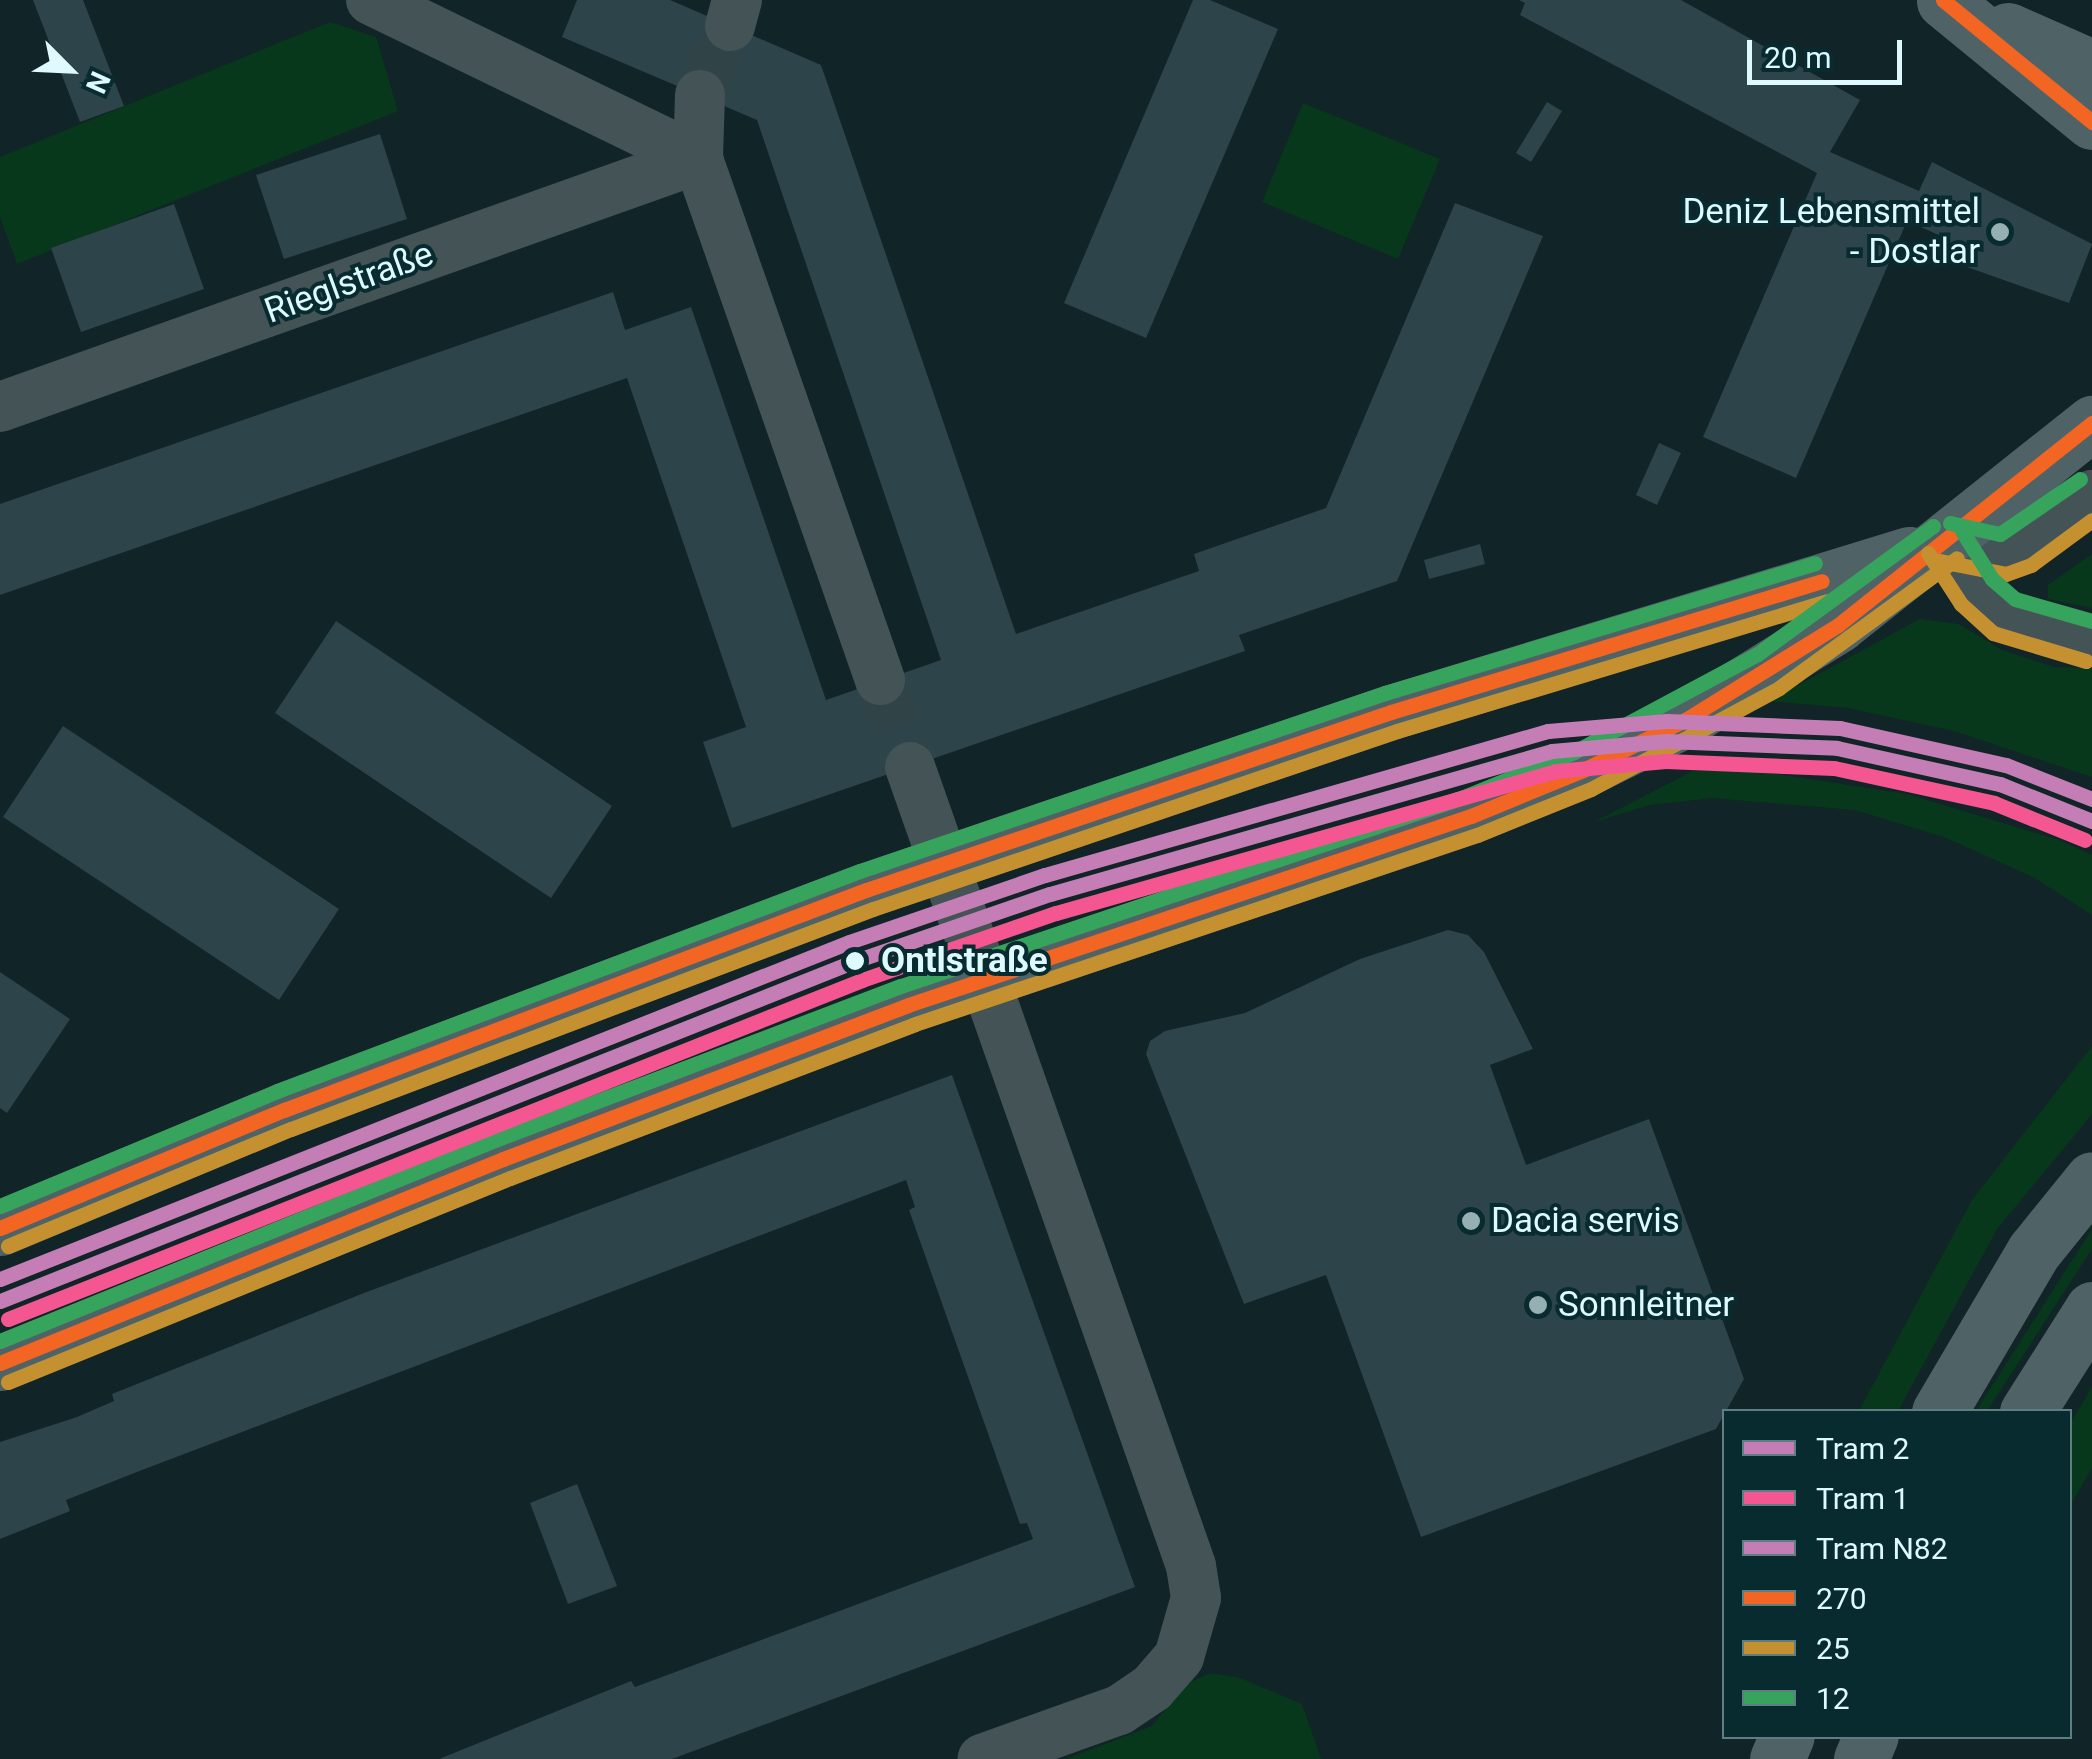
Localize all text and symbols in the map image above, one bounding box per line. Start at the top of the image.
north arrow [20,20,120,120]
scale bar [1752,20,1907,82]
text: 20 m [1764,40,1831,75]
text: N [79,67,117,98]
place label: Deniz Lebensmittel - Dostlar [1682,191,1980,273]
marker: Deniz Lebensmittel - Dostlar [1989,221,2011,243]
street label: Rieglstraße [259,233,439,333]
place label: Ontlstraße [881,940,1048,982]
marker: Ontlstraße [838,944,872,978]
place label: Dacia servis [1491,1200,1680,1242]
marker: Dacia servis [1460,1210,1482,1232]
place label: Sonnleitner [1558,1284,1734,1326]
marker: Sonnleitner [1527,1294,1549,1316]
legend [1722,1409,2072,1739]
text: Tram 2 [1816,1431,1909,1466]
text: Tram 1 [1816,1481,1909,1516]
text: Tram N82 [1816,1531,1948,1566]
text: 270 [1816,1581,1867,1616]
text: 25 [1816,1631,1850,1666]
text: 12 [1816,1681,1850,1716]

